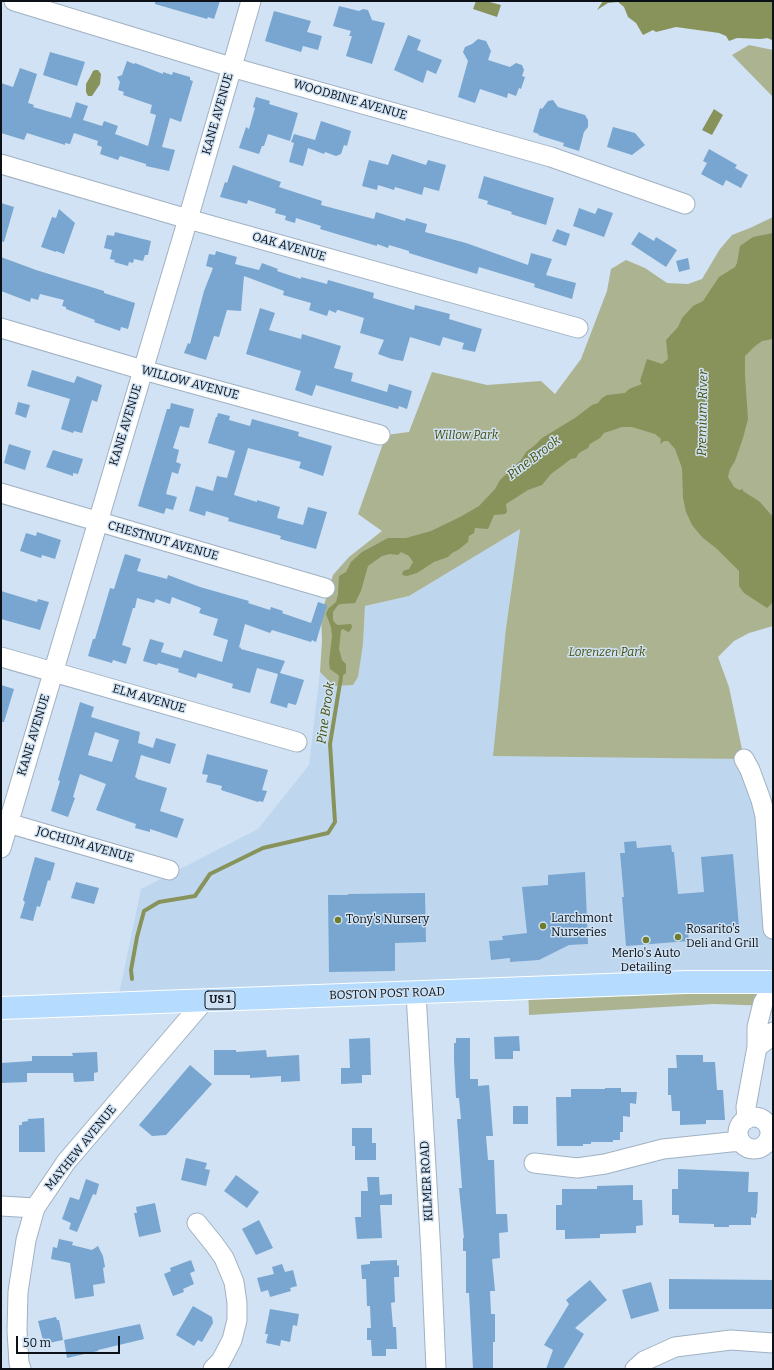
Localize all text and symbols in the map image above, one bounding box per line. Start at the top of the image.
street label: KANE AVENUE [199,71,237,157]
street label: WOODBINE AVENUE [291,77,409,123]
street label: OAK AVENUE [250,230,328,264]
street label: WILLOW AVENUE [139,363,241,403]
water label: Premium River [694,370,712,456]
street label: KANE AVENUE [107,382,145,468]
park label: Willow Park [434,429,498,443]
water label: Pine Brook [504,433,564,483]
street label: CHESTNUT AVENUE [106,518,220,564]
park label: Lorenzen Park [568,646,646,660]
water label: Pine Brook [314,681,338,745]
street label: ELM AVENUE [111,682,187,716]
street label: KANE AVENUE [15,692,53,778]
street label: JOCHUM AVENUE [35,824,135,866]
place label: Larchmont Nurseries [551,912,613,940]
place label: Tony's Nursery [346,913,429,927]
marker: Tony's Nursery [333,915,343,925]
marker: Larchmont Nurseries [538,921,548,931]
place label: Rosarito's Deli and Grill [686,923,759,951]
marker: Rosarito's Deli and Grill [673,932,683,942]
marker: Merlo's Auto Detailing [641,935,651,945]
place label: Merlo's Auto Detailing [611,947,681,975]
street label: BOSTON POST ROAD [329,985,445,1003]
road number: US 1 [205,991,235,1009]
street label: MAYHEW AVENUE [42,1103,120,1193]
street label: KILMER ROAD [418,1140,436,1222]
scale bar [18,1328,122,1354]
text: 50 m [23,1336,51,1350]

